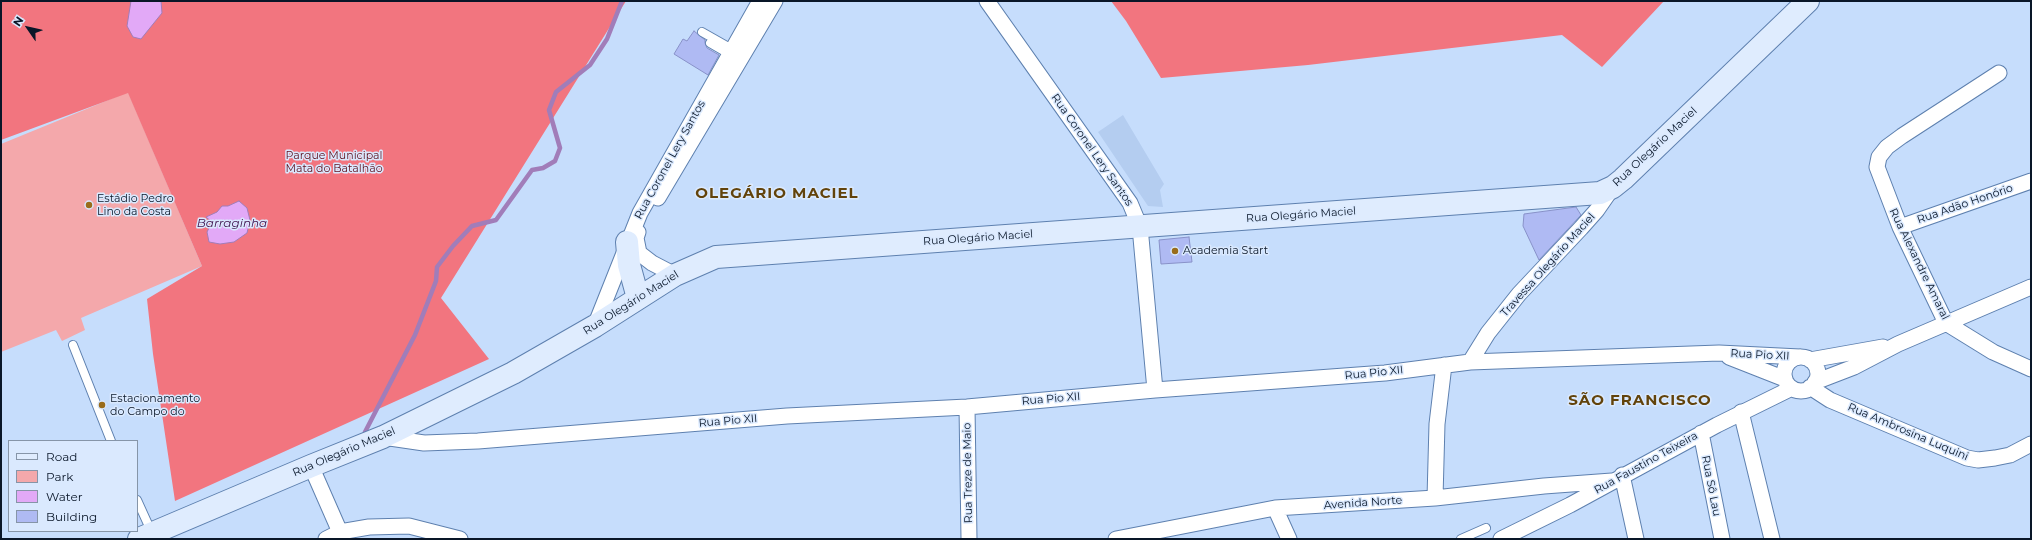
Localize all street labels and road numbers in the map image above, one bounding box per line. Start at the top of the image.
street label: Rua Coronel Lery Santos [1048,91,1136,209]
street label: Rua Coronel Lery Santos [632,98,708,222]
street label: Rua Olegário Maciel [1610,105,1700,189]
street label: Rua Adão Honório [1915,181,2015,227]
street label: Rua Olegário Maciel [1246,205,1356,225]
street label: Rua Alexandre Amaral [1886,206,1952,322]
street label: Travessa Olegário Maciel [1498,211,1598,319]
street label: Rua Olegário Maciel [923,228,1033,248]
street label: Rua Olegário Maciel [581,268,681,338]
street label: Rua Pio XII [1730,347,1790,363]
street label: Rua Pio XII [1344,363,1404,383]
street label: Rua Pio XII [1021,390,1081,408]
street label: Rua Ambrosina Luquini [1846,401,1970,463]
street label: Rua Pio XII [698,412,758,430]
street label: Rua Treze de Maio [961,423,975,523]
street label: Rua Olegário Maciel [291,424,397,480]
street label: Rua Faustino Teixeira [1592,429,1700,497]
street label: Rua Sô Lau [1699,454,1723,518]
street label: Avenida Norte [1323,494,1403,512]

